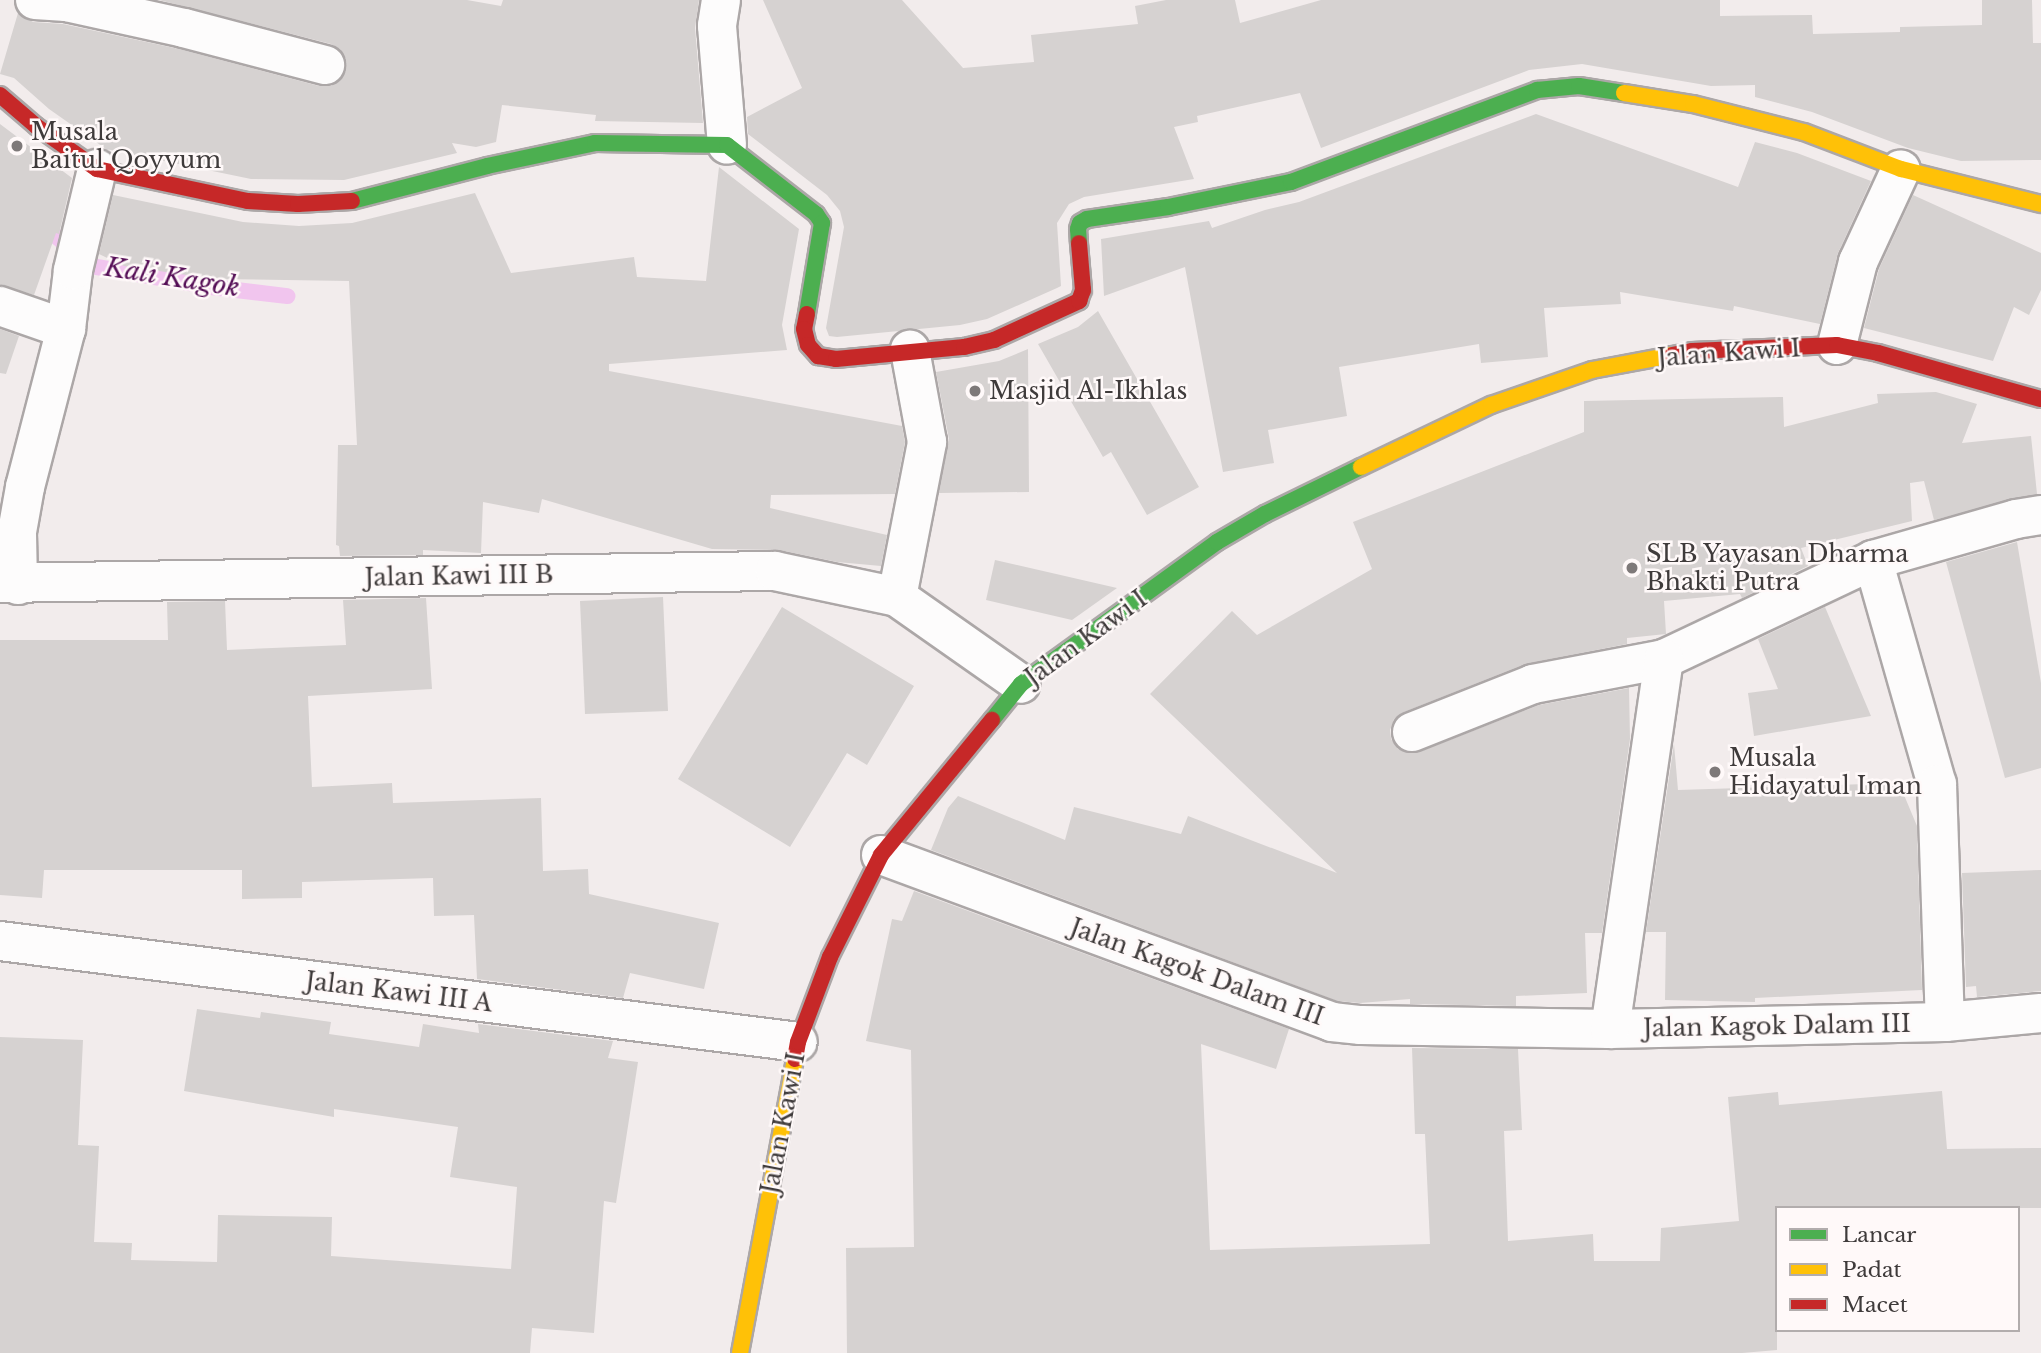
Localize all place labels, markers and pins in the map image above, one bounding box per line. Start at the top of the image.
place label: Musala Baitul Qoyyum [31,118,221,174]
marker: Musala Baitul Qoyyum [9,138,25,154]
place label: Masjid Al-Ikhlas [989,377,1188,405]
marker: Masjid Al-Ikhlas [967,383,983,399]
place label: SLB Yayasan Dharma Bhakti Putra [1646,540,1910,596]
marker: SLB Yayasan Dharma Bhakti Putra [1624,560,1640,576]
place label: Musala Hidayatul Iman [1729,744,1922,800]
marker: Musala Hidayatul Iman [1707,764,1723,780]

